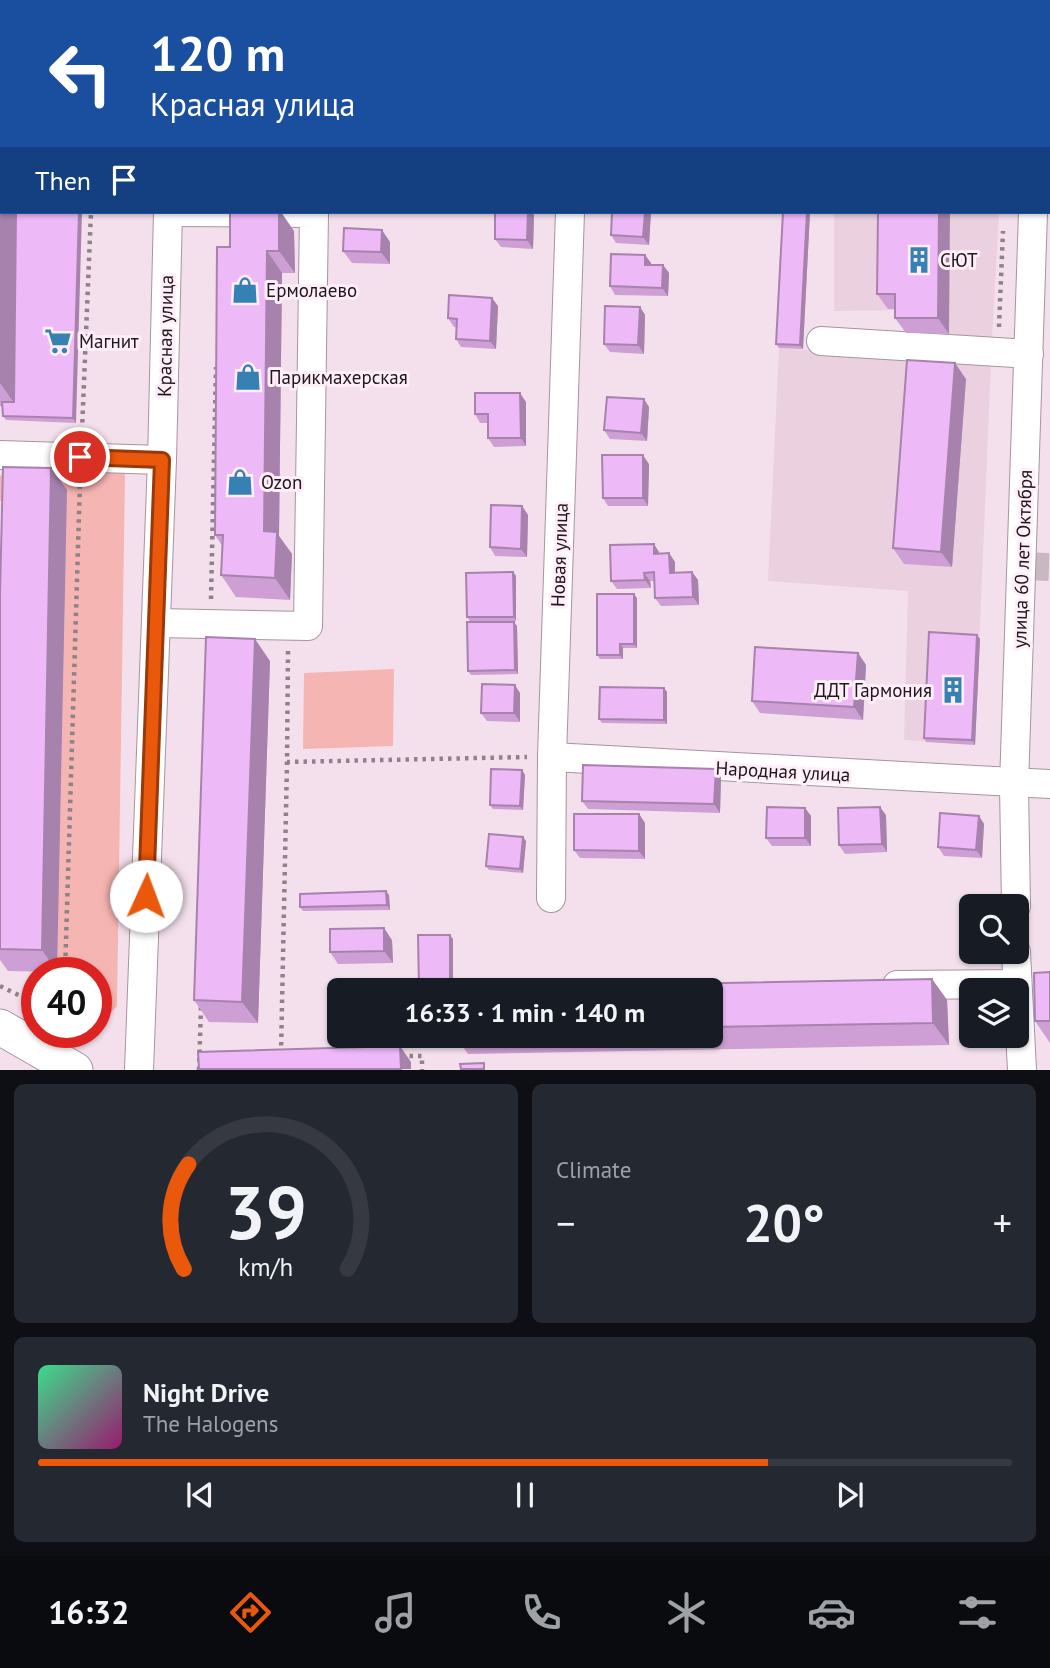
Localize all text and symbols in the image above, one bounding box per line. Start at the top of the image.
text: 120 m [150,21,285,85]
icon: left [35,28,126,119]
text: Красная улица [150,83,355,125]
icon: arrive [105,161,143,199]
text: Then [35,164,91,197]
building icon: СЮТ [904,245,934,275]
place label: СЮТ [940,248,978,272]
street label: Красная улица [152,275,178,397]
shop icon: Ермолаево [230,275,260,305]
place label: Ермолаево [266,278,357,302]
supermarket icon: Магнит [43,326,73,356]
place label: Магнит [79,329,139,353]
shop icon: Парикмахерская [233,362,263,392]
place label: Парикмахерская [269,365,408,389]
pin [50,427,110,487]
icon: arrive [61,438,99,476]
shop icon: Ozon [225,467,255,497]
street label: улица 60 лет Октября [1007,469,1037,649]
place label: Ozon [261,470,302,494]
street label: Новая улица [545,502,573,608]
building icon: ДДТ Гармония [938,675,968,705]
place label: ДДТ Гармония [814,678,932,702]
street label: Народная улица [715,755,851,787]
position arrow [109,859,183,933]
map controls [959,894,1029,1048]
button: search [959,894,1029,964]
speed limit sign: 40 [21,957,112,1048]
button: layers [959,978,1029,1048]
text: 16:33 · 1 min · 140 m [405,996,645,1029]
text: Climate [556,1155,631,1184]
text: 39 [225,1166,307,1260]
text: 20° [743,1189,825,1256]
text: − [556,1198,575,1247]
text: + [993,1198,1012,1247]
text: km/h [239,1251,293,1283]
text: Night Drive [143,1376,269,1409]
text: The Halogens [143,1409,278,1438]
icon: previous [181,1476,219,1514]
icon: pause [506,1476,544,1514]
icon: next [831,1476,869,1514]
icon: directions [226,1588,275,1637]
icon: music [371,1588,420,1637]
icon: phone [517,1588,566,1637]
icon: climate [662,1588,711,1637]
icon: car [807,1588,856,1637]
icon: filters [953,1588,1002,1637]
text: 16:32 [48,1591,129,1633]

